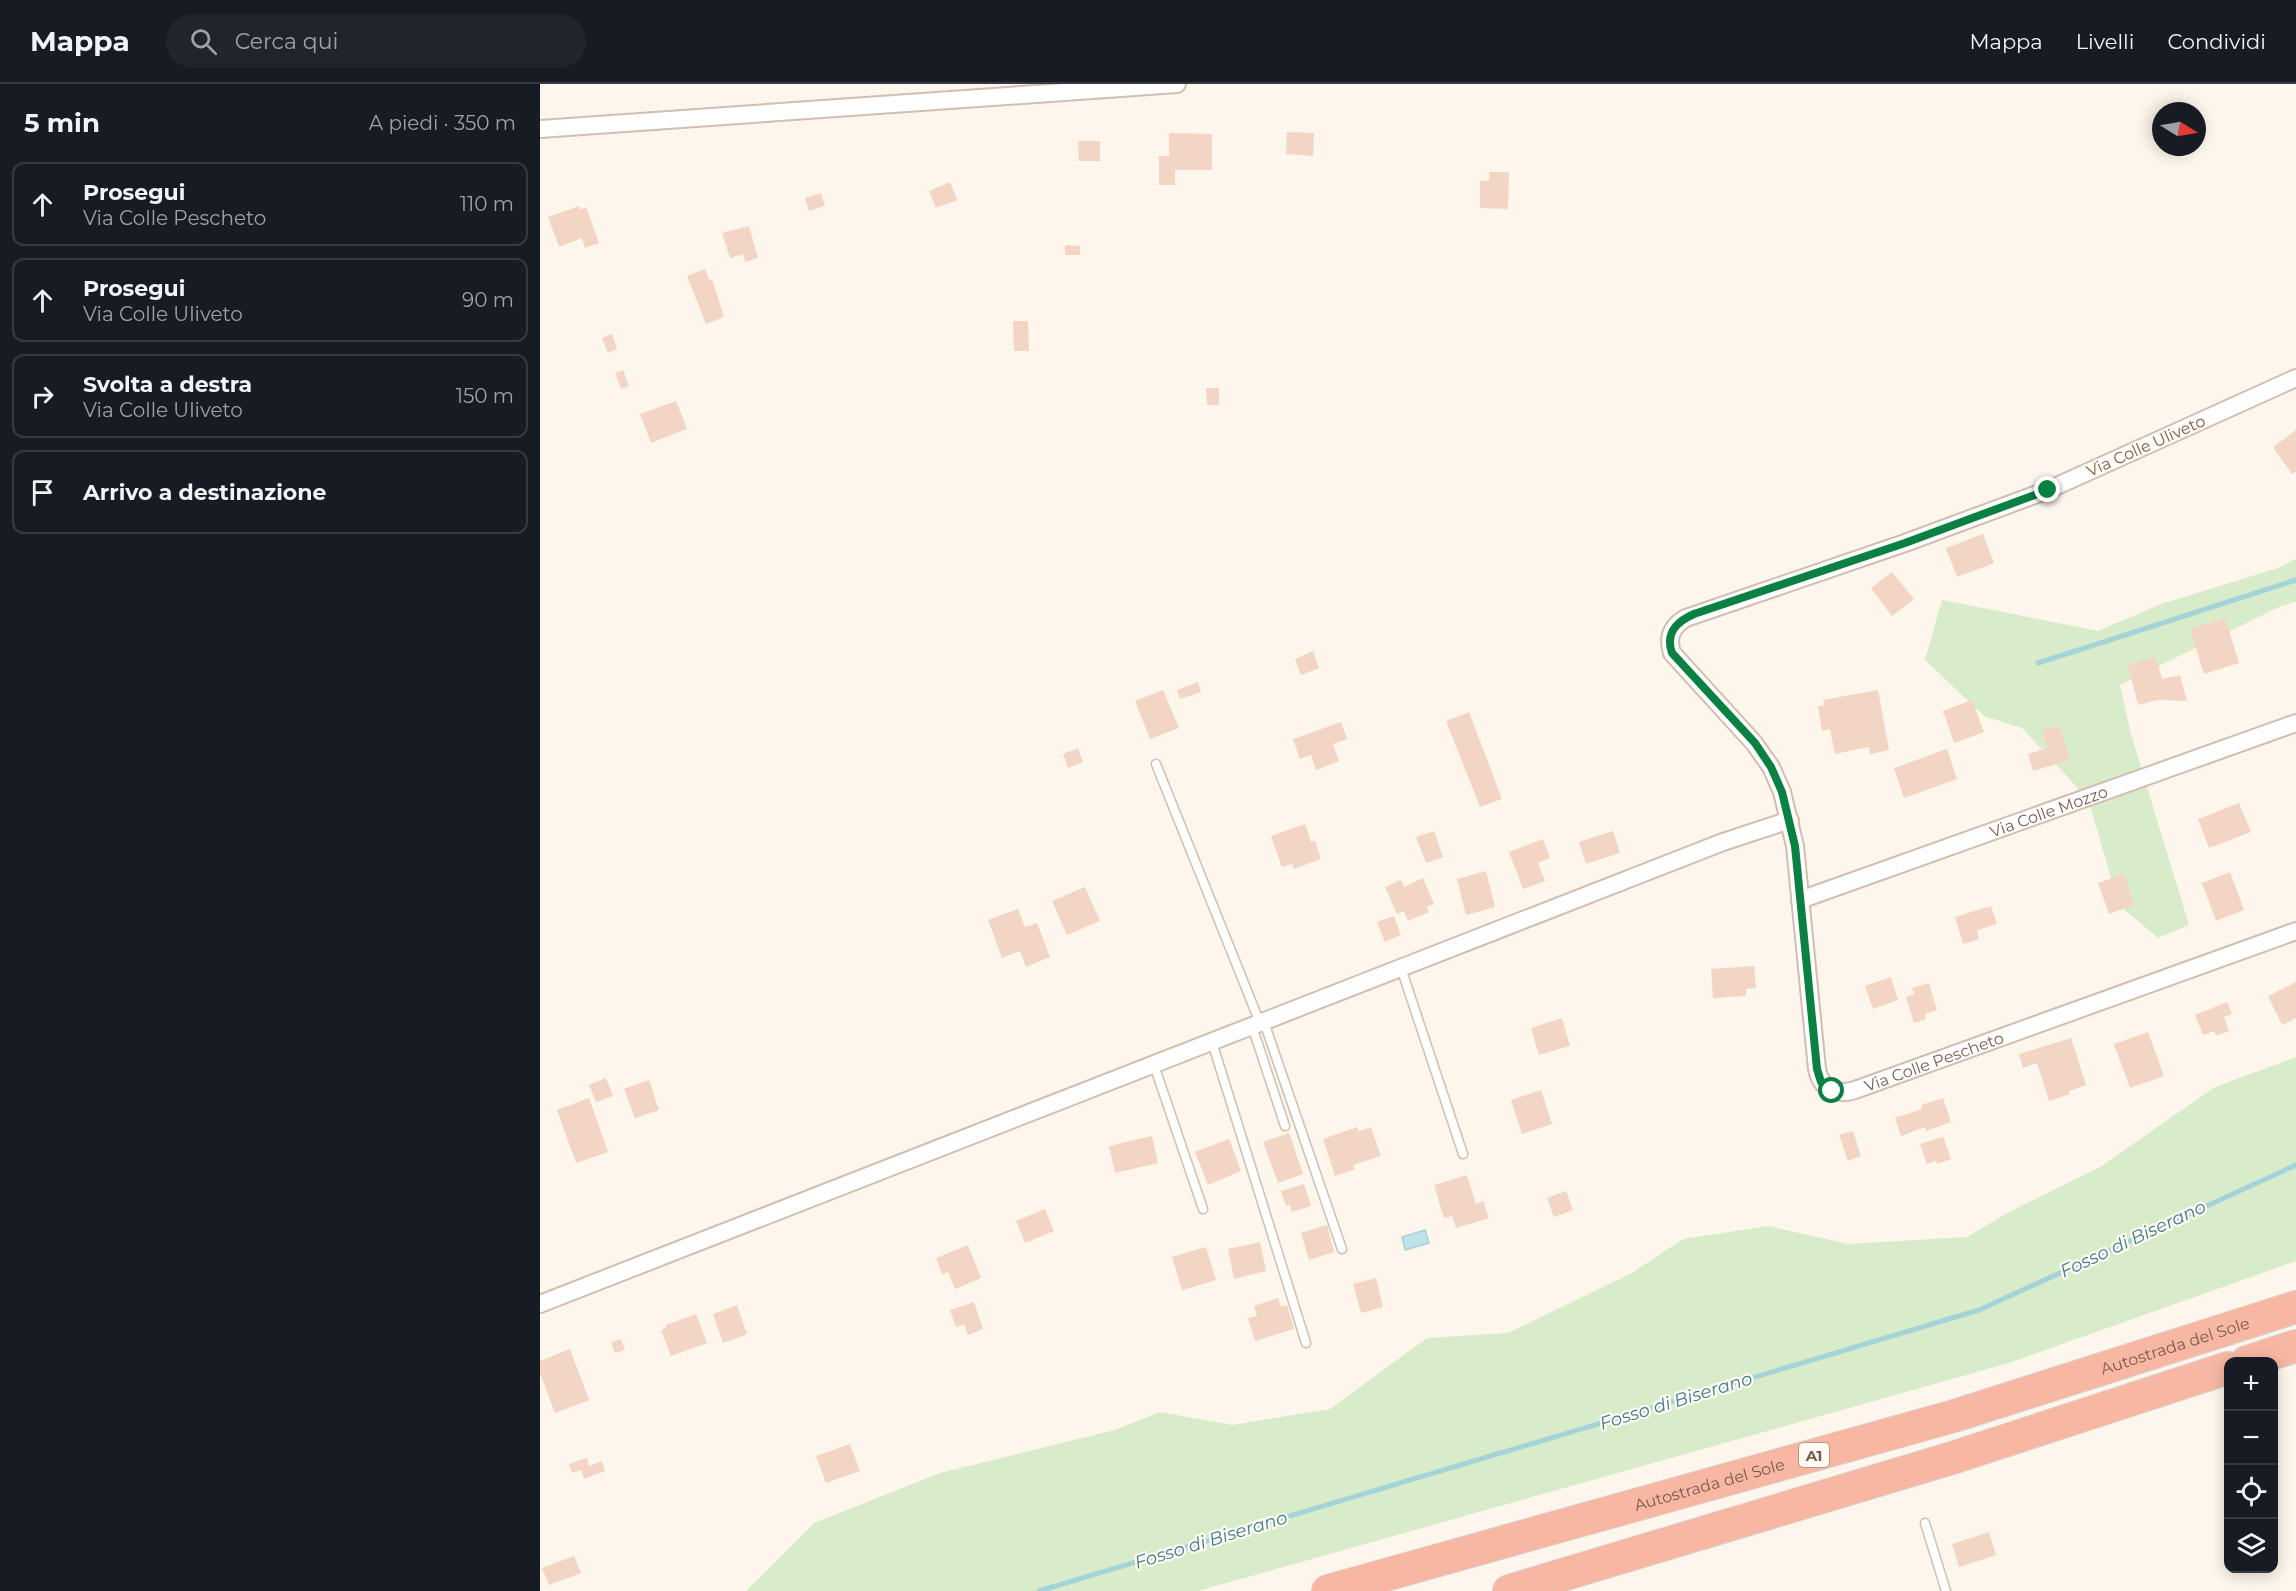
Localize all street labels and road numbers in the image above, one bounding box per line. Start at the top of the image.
street label: Via Colle Uliveto [2084,411,2208,481]
street label: Via Colle Mozzo [1987,782,2110,841]
street label: Via Colle Pescheto [1862,1028,2006,1095]
street label: Autostrada del Sole [2098,1313,2252,1378]
road number: A1 [1799,1443,1829,1467]
street label: Autostrada del Sole [1632,1454,1787,1514]

